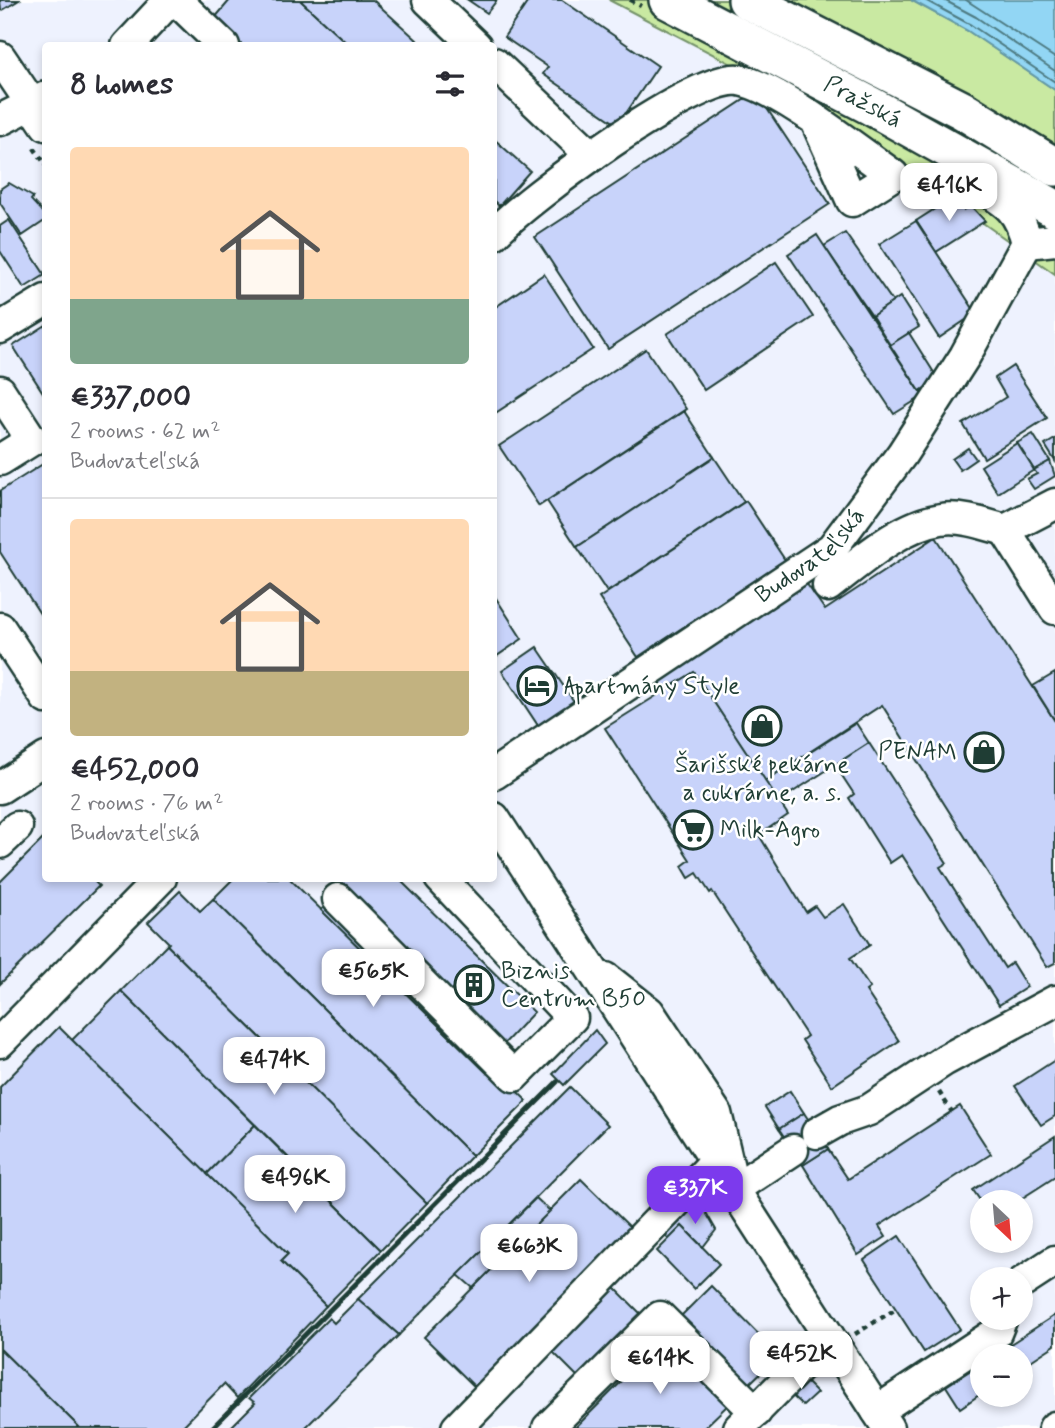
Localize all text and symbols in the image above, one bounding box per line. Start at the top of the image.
text: 8 homes [70,65,173,104]
icon: filters [431,65,469,103]
street label: Pražská [819,69,907,136]
pin: €416K [900,164,998,223]
text: €416K [916,171,982,201]
icon: home [207,192,333,318]
text: €337,000 [70,378,191,417]
text: 2 rooms · 62 m² [70,417,221,447]
text: Budovateľská [70,447,200,477]
street label: Budovateľská [749,502,872,611]
icon: home [207,564,333,690]
hotel icon: Apartmány Style [516,665,558,707]
place label: Apartmány Style [564,671,740,705]
shop icon: Šarišské pekárne a cukrárne, a. s. [741,705,783,747]
shop icon: PENAM [963,731,1005,773]
place label: PENAM [878,737,957,768]
text: €452,000 [70,750,199,789]
place label: Šarišské pekárne a cukrárne, a. s. [675,750,849,809]
text: 2 rooms · 76 m² [70,789,223,819]
supermarket icon: Milk-Agro [672,809,714,851]
place label: Milk-Agro [720,815,820,846]
text: Budovateľská [70,819,200,849]
pin: €565K [324,950,422,1009]
place label: Biznis Centrum B50 [501,956,646,1015]
text: €565K [338,957,408,987]
building icon: Biznis Centrum B50 [453,964,495,1006]
pin: €474K [225,1038,323,1097]
text: €474K [239,1045,309,1075]
pin: €496K [246,1156,344,1215]
text: €496K [260,1163,330,1193]
pin: €337K [646,1166,744,1226]
text: €337K [663,1174,727,1204]
north arrow [970,1190,1032,1253]
map controls [970,1190,1033,1407]
pin: €663K [480,1224,578,1284]
text: €663K [496,1232,562,1262]
button: + [970,1267,1033,1330]
pin: €452K [752,1332,850,1391]
pin: €614K [611,1336,709,1396]
text: €452K [766,1339,836,1369]
text: €614K [627,1344,693,1374]
button: − [970,1344,1033,1407]

